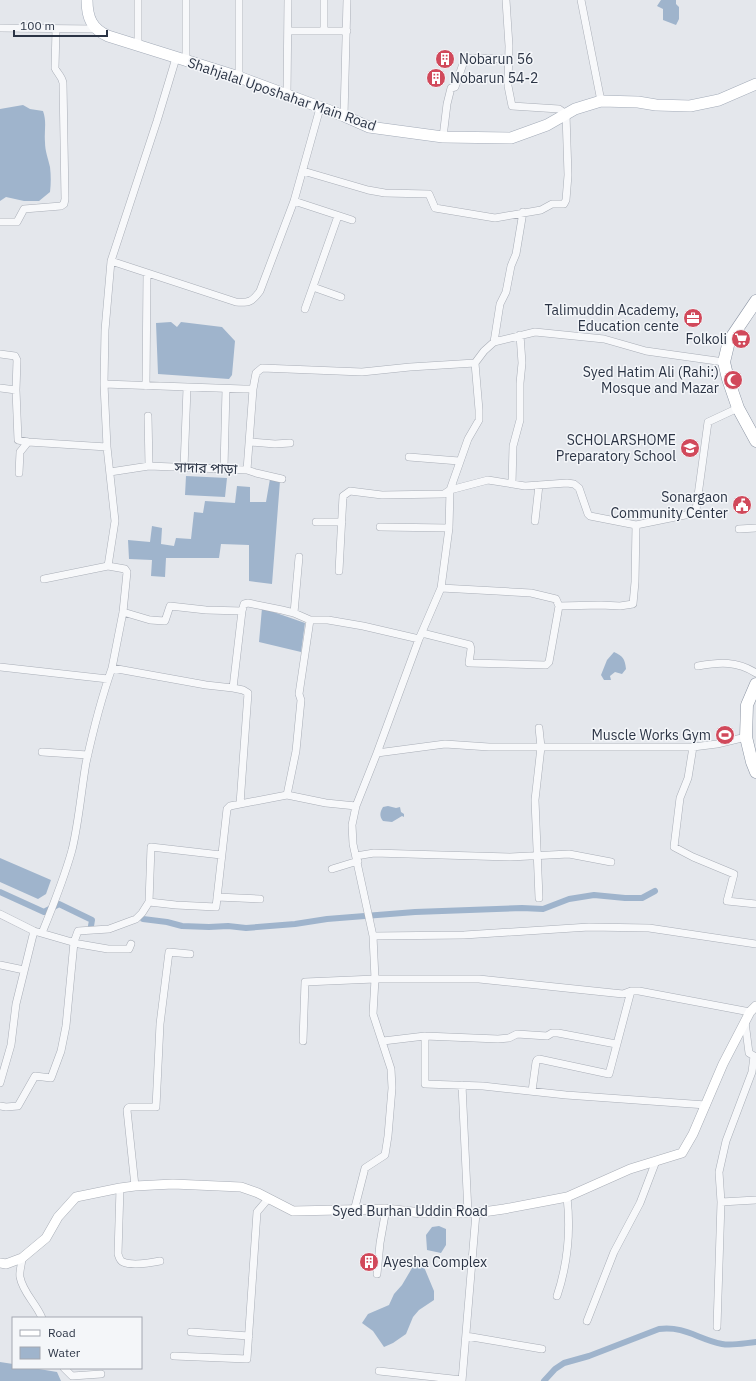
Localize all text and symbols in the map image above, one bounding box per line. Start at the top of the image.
scale bar [14,12,107,38]
text: 100 m [20,18,55,33]
building icon: Nobarun 56 [434,48,456,70]
place label: Nobarun 56 [459,50,533,68]
street label: Shahjalal Uposhahar Main Road [185,53,379,135]
building icon: Nobarun 54-2 [425,67,447,89]
place label: Nobarun 54-2 [450,69,538,87]
place label: Talimuddin Academy, Education cente [545,301,679,335]
office icon: Talimuddin Academy, Education cente [682,307,704,329]
supermarket icon: Folkoli [730,328,752,350]
place label: Folkoli [686,330,727,348]
place label: Syed Hatim Ali (Rahi:) Mosque and Mazar [583,363,719,397]
mosque icon: Syed Hatim Ali (Rahi:) Mosque and Mazar [722,369,744,391]
place label: SCHOLARSHOME Preparatory School [556,431,676,465]
school or university icon: SCHOLARSHOME Preparatory School [679,437,701,459]
street label: সাদার পাড়া [173,458,238,478]
place label: Sonargaon Community Center [610,488,728,522]
public building icon: Sonargaon Community Center [731,494,753,516]
sports icon: Muscle Works Gym [714,724,736,746]
place label: Muscle Works Gym [591,726,711,744]
street label: Syed Burhan Uddin Road [332,1202,488,1220]
building icon: Ayesha Complex [358,1251,380,1273]
place label: Ayesha Complex [383,1253,487,1271]
legend [12,1317,142,1369]
text: Road [48,1325,76,1340]
text: Water [48,1345,81,1360]

